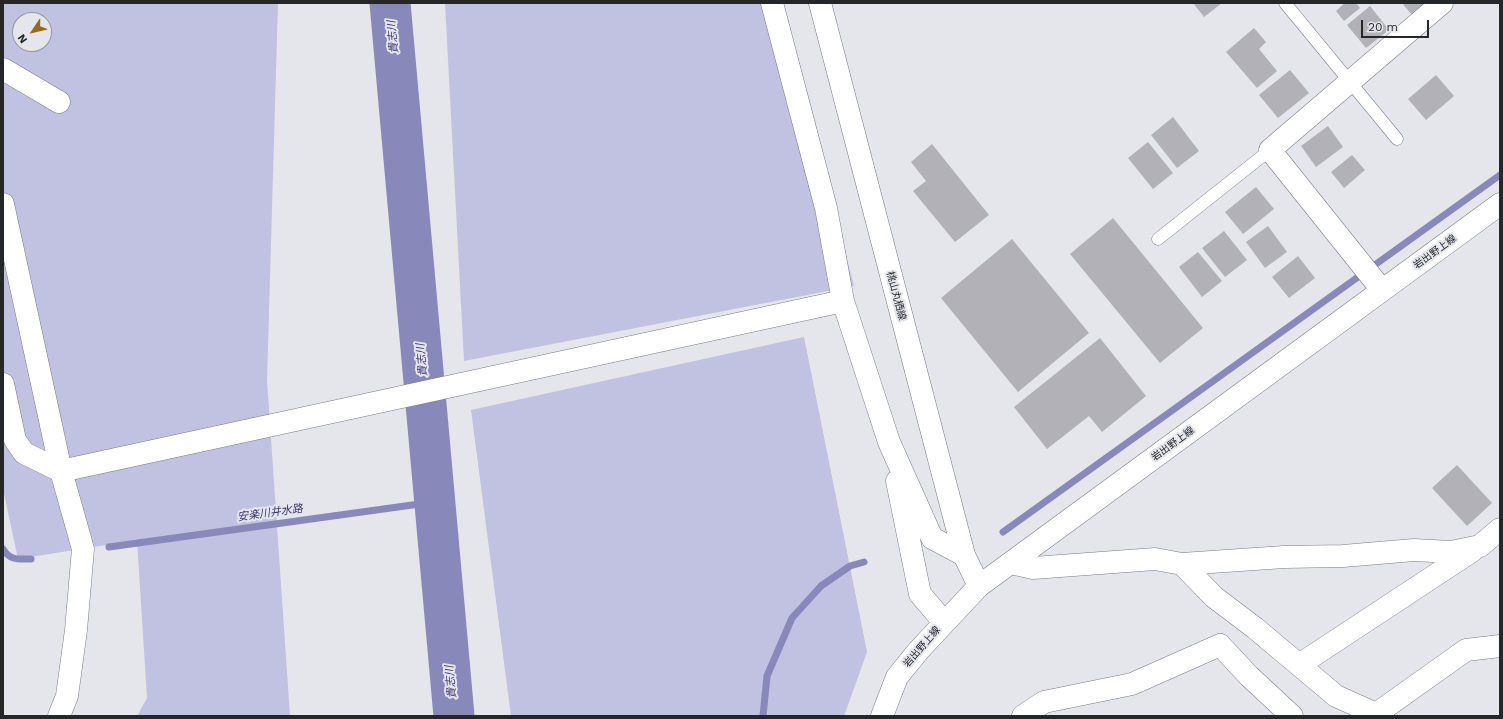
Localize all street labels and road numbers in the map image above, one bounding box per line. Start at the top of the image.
street label: 岩出野上線 [1411,232,1459,272]
street label: 桃山丸栖線 [884,270,908,322]
street label: 岩出野上線 [1149,424,1197,464]
street label: 岩出野上線 [901,624,943,670]

